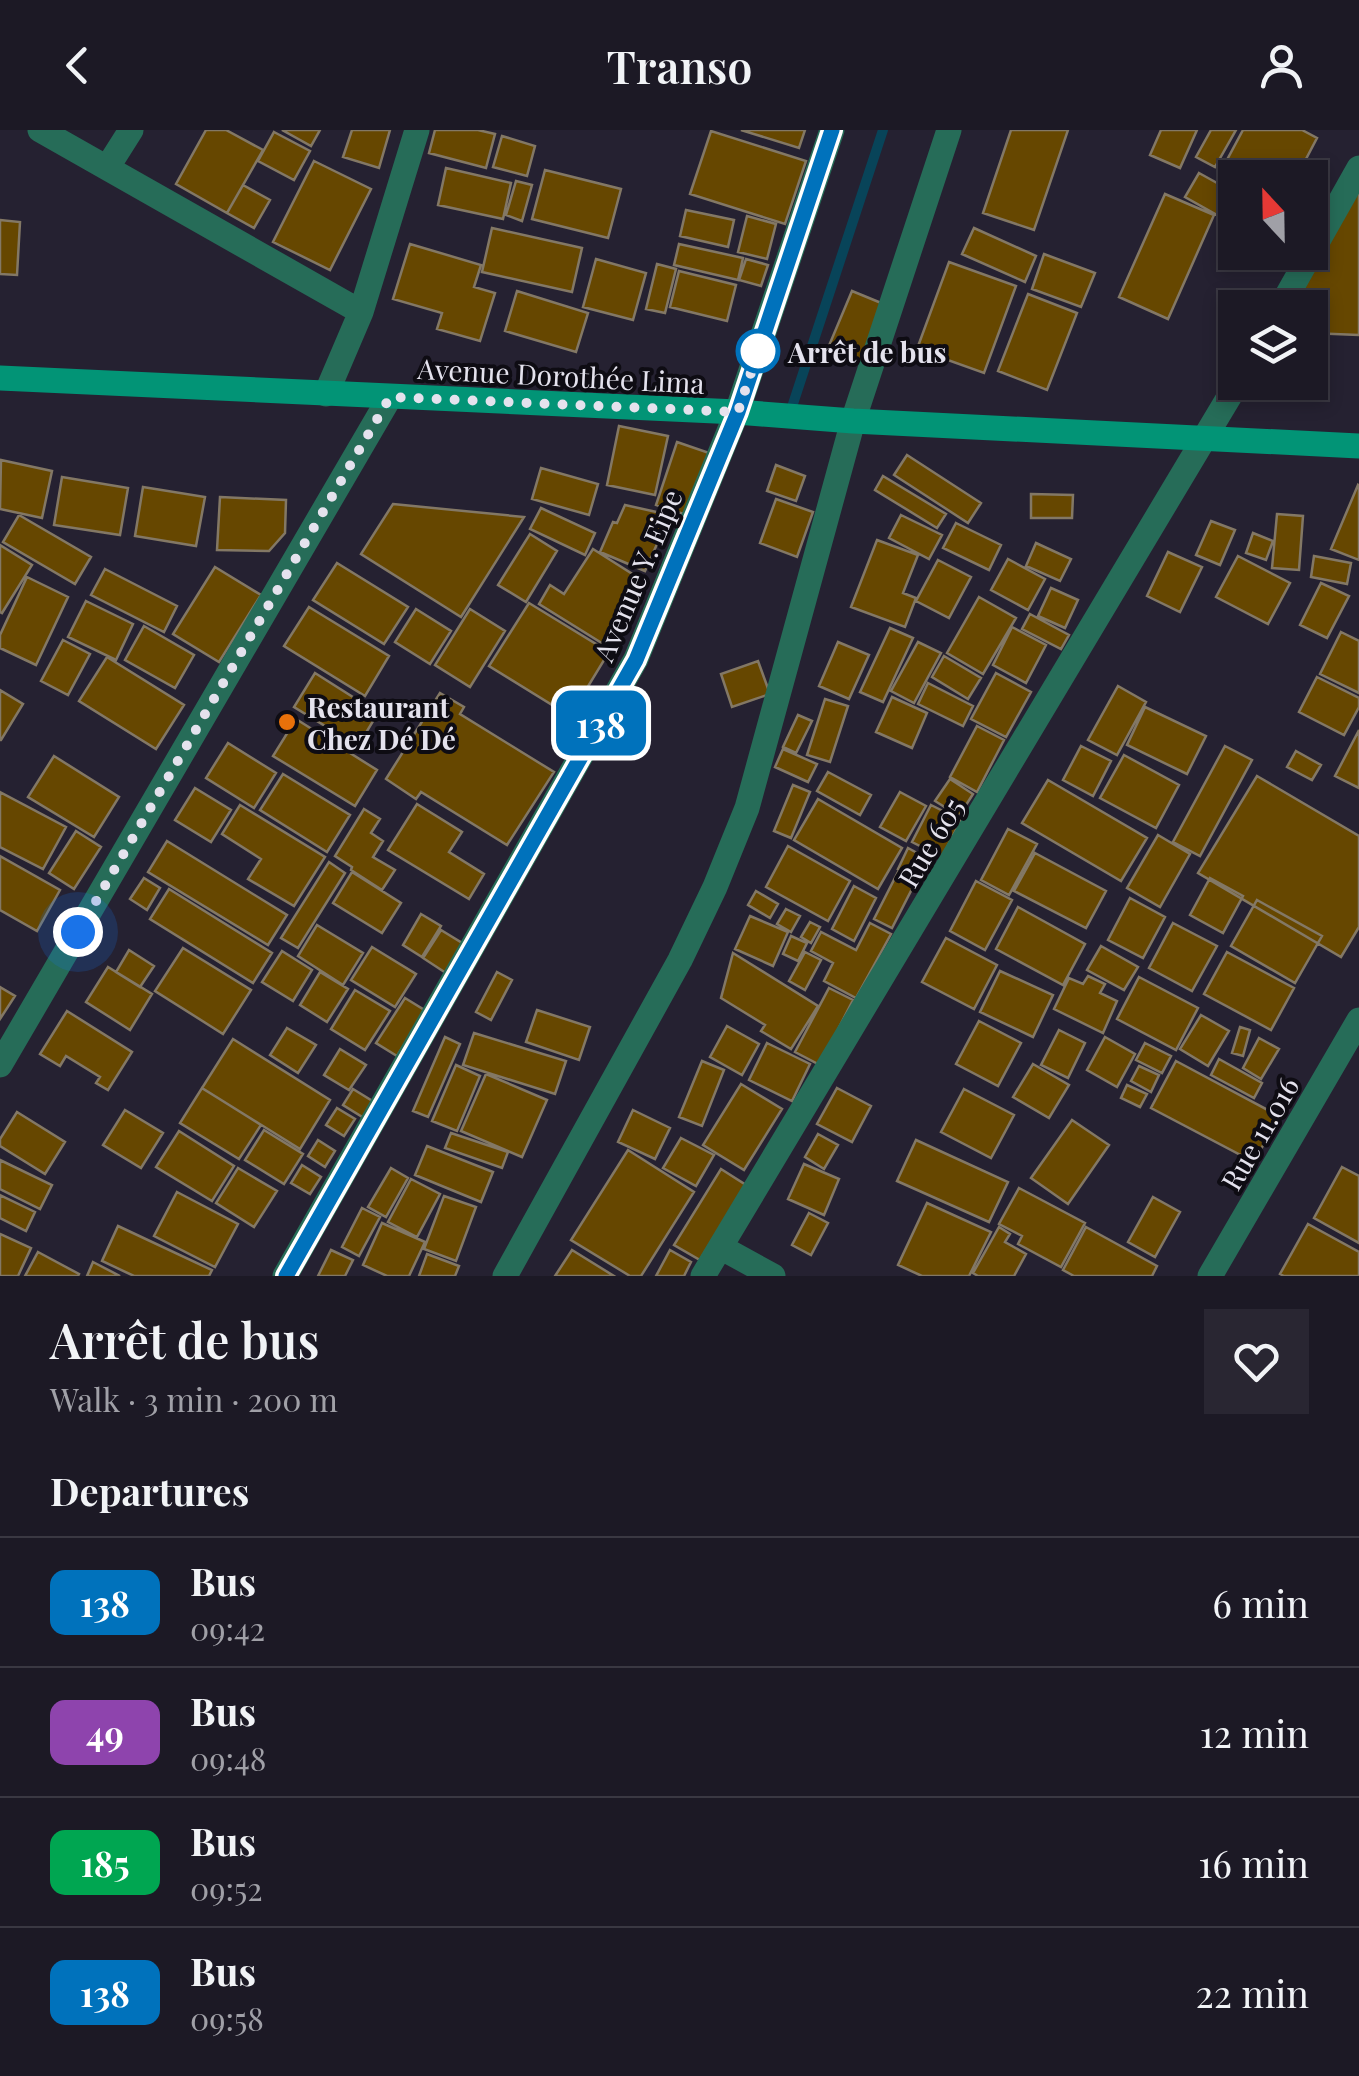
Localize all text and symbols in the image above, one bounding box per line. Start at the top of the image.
text: Transo [606,35,753,95]
icon: back [50,38,105,93]
icon: person [1254,38,1309,93]
north arrow [1218,160,1328,270]
map controls [1218,160,1328,400]
button: layers [1218,290,1328,400]
marker: Arrêt de bus [737,330,779,372]
place label: Arrêt de bus [787,333,946,370]
street label: Avenue Dorothée Lima [416,349,706,401]
street label: Avenue Y. Eipe [584,483,690,667]
place label: Restaurant Chez Dé Dé [307,688,456,757]
line badge: 138 [544,690,658,756]
text: 138 [576,700,626,747]
marker: Restaurant Chez Dé Dé [276,711,298,733]
street label: Rue 605 [889,790,971,894]
your location [53,907,103,957]
street label: Rue 11.016 [1212,1070,1306,1196]
text: Arrêt de bus [50,1307,319,1371]
button: heart [1204,1309,1309,1414]
text: Walk · 3 min · 200 m [50,1377,338,1420]
text: Departures [50,1465,249,1516]
text: Bus [190,1555,256,1606]
text: 6 min [1212,1577,1309,1628]
text: 138 [80,1579,130,1626]
text: 09:42 [190,1606,265,1649]
text: Bus [190,1685,256,1736]
text: 12 min [1200,1707,1309,1758]
text: 49 [86,1709,124,1756]
text: 09:48 [190,1736,266,1779]
text: Bus [190,1815,256,1866]
text: 16 min [1198,1837,1309,1888]
text: 185 [80,1839,130,1886]
text: 09:52 [190,1866,263,1909]
text: Bus [190,1945,256,1996]
text: 22 min [1196,1967,1309,2018]
text: 138 [80,1969,130,2016]
text: 09:58 [190,1996,264,2039]

